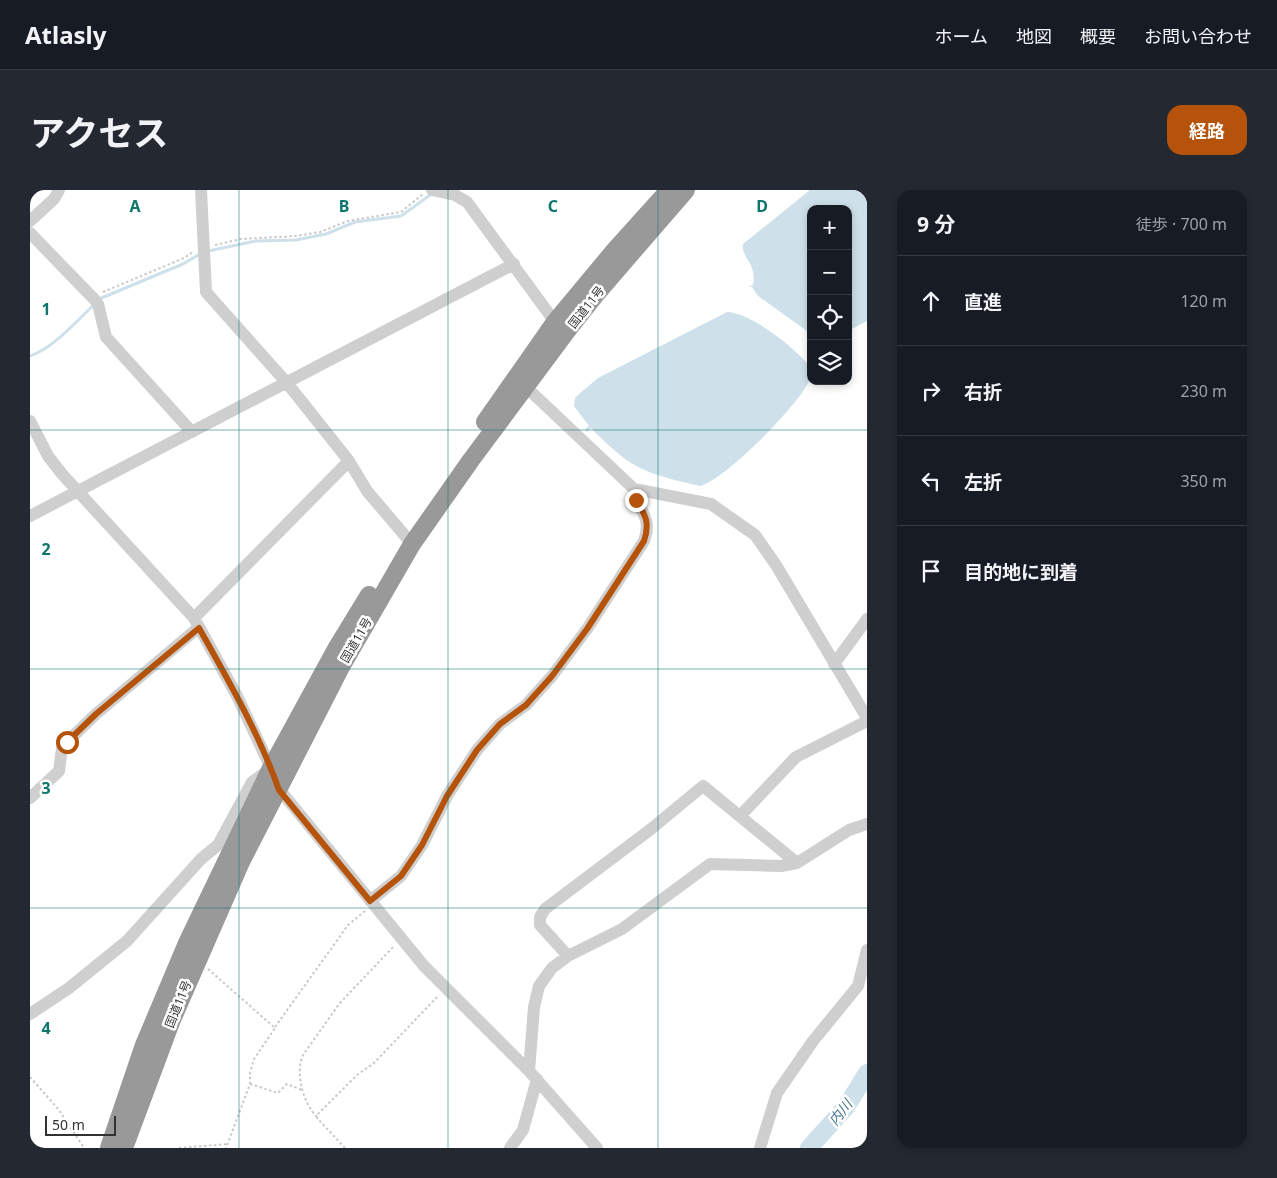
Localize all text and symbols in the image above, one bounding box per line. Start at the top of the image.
text: Atlasly [25,18,106,51]
text: ホーム [935,24,988,48]
text: 地図 [1016,24,1052,48]
text: 概要 [1080,24,1116,48]
text: お問い合わせ [1144,24,1252,48]
button: 経路 [1167,105,1247,155]
text: アクセス [30,109,168,156]
text: A [129,195,141,217]
text: B [339,195,349,217]
text: C [548,195,558,217]
text: D [756,195,768,217]
map controls [807,205,852,385]
button: + [807,205,852,250]
text: 9 分 [917,210,955,238]
text: 徒歩 · 700 m [1136,213,1227,235]
button: − [807,250,852,295]
street label: 国道11号 [564,282,608,332]
icon: ahead [917,287,945,315]
text: 直進 [964,289,1002,315]
text: 120 m [1180,290,1227,312]
button: locate [807,295,852,340]
text: 1 [41,298,51,320]
button: layers [807,340,852,385]
icon: right [917,377,945,405]
text: 右折 [964,379,1002,405]
text: 230 m [1180,380,1227,402]
icon: left [917,467,945,495]
text: 左折 [964,469,1002,495]
text: 350 m [1180,470,1227,492]
route end [625,489,648,512]
text: 2 [41,538,51,560]
icon: arrive [917,557,945,585]
text: 目的地に到着 [964,559,1078,585]
street label: 国道11号 [336,614,376,666]
route start [56,731,79,754]
text: 3 [41,777,51,799]
street label: 国道11号 [161,978,195,1030]
text: 4 [41,1017,51,1039]
water label: 内川 [824,1094,857,1129]
scale bar [45,1113,116,1136]
text: 50 m [52,1115,85,1134]

